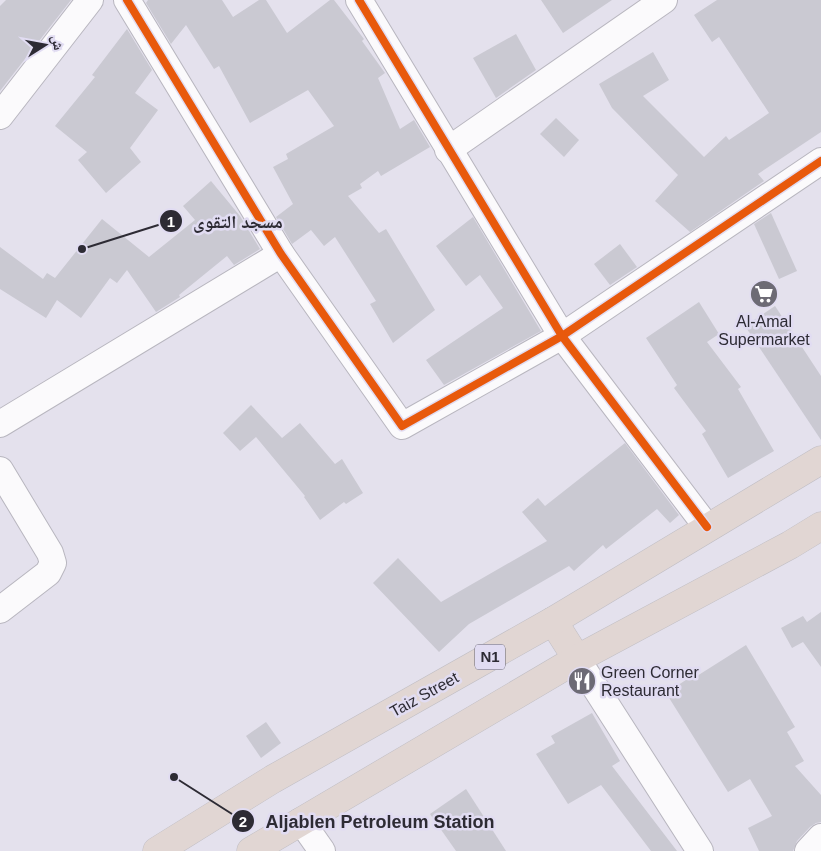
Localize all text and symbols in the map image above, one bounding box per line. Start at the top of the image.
north arrow [20,20,70,70]
text: ش [48,34,67,52]
callout: مسجد التقوى [158,205,293,238]
text: مسجد التقوى [193,212,283,233]
text: 1 [167,213,175,230]
supermarket icon: Al-Amal Supermarket [749,279,779,309]
place label: Al-Amal Supermarket [718,313,810,348]
road number: N1 [475,644,505,670]
place label: Green Corner Restaurant [601,664,699,699]
restaurant icon: Green Corner Restaurant [567,666,597,696]
street label: Taiz Street [387,668,462,720]
callout: Aljablen Petroleum Station [231,805,505,838]
text: Aljablen Petroleum Station [265,812,495,832]
text: 2 [239,813,247,830]

